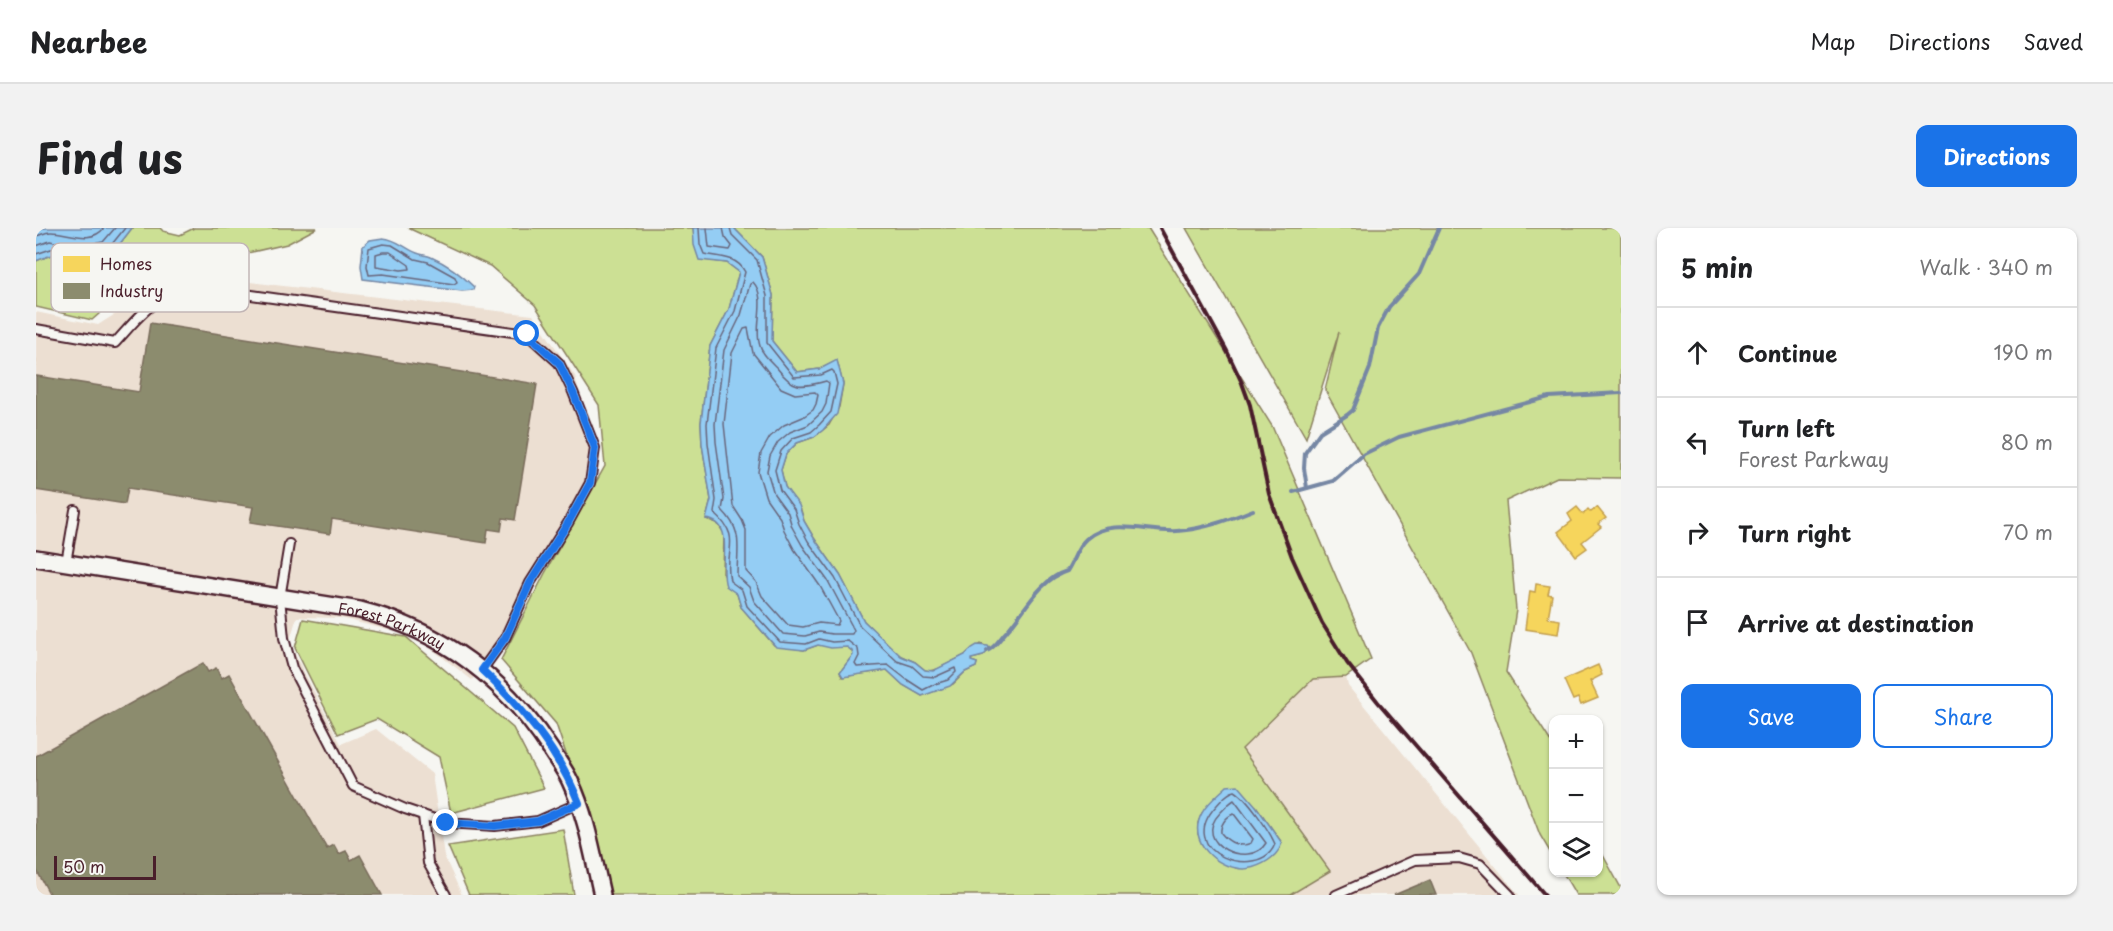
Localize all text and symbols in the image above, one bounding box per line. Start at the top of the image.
text: Nearbee [30,20,147,63]
text: Map [1810,25,1855,57]
text: Directions [1888,25,1990,57]
text: Saved [2023,25,2083,57]
text: Find us [36,125,183,188]
button: Directions [1916,125,2077,187]
legend [51,243,249,312]
text: 5 min [1681,248,1753,287]
text: Homes [100,251,152,275]
text: Walk · 340 m [1920,252,2053,282]
text: Industry [100,278,163,302]
route start [513,320,539,346]
icon: ahead [1681,336,1714,369]
text: Continue [1738,336,1837,369]
text: 190 m [1994,337,2053,367]
text: Turn left [1738,411,1835,444]
icon: left [1681,426,1714,459]
text: 80 m [2001,427,2053,457]
text: Forest Parkway [1738,444,1889,474]
icon: right [1681,516,1714,549]
text: Turn right [1738,516,1851,549]
text: 70 m [2003,517,2053,547]
street label: Forest Parkway [337,595,450,654]
icon: arrive [1681,606,1714,639]
text: Arrive at destination [1738,606,1974,639]
button: Save [1681,684,1861,748]
button: Share [1873,684,2053,748]
map controls [1549,715,1603,877]
button: + [1549,715,1603,769]
button: − [1549,769,1603,823]
route end [432,809,458,835]
button: layers [1549,823,1603,877]
scale bar [54,853,156,880]
text: 50 m [63,854,104,878]

